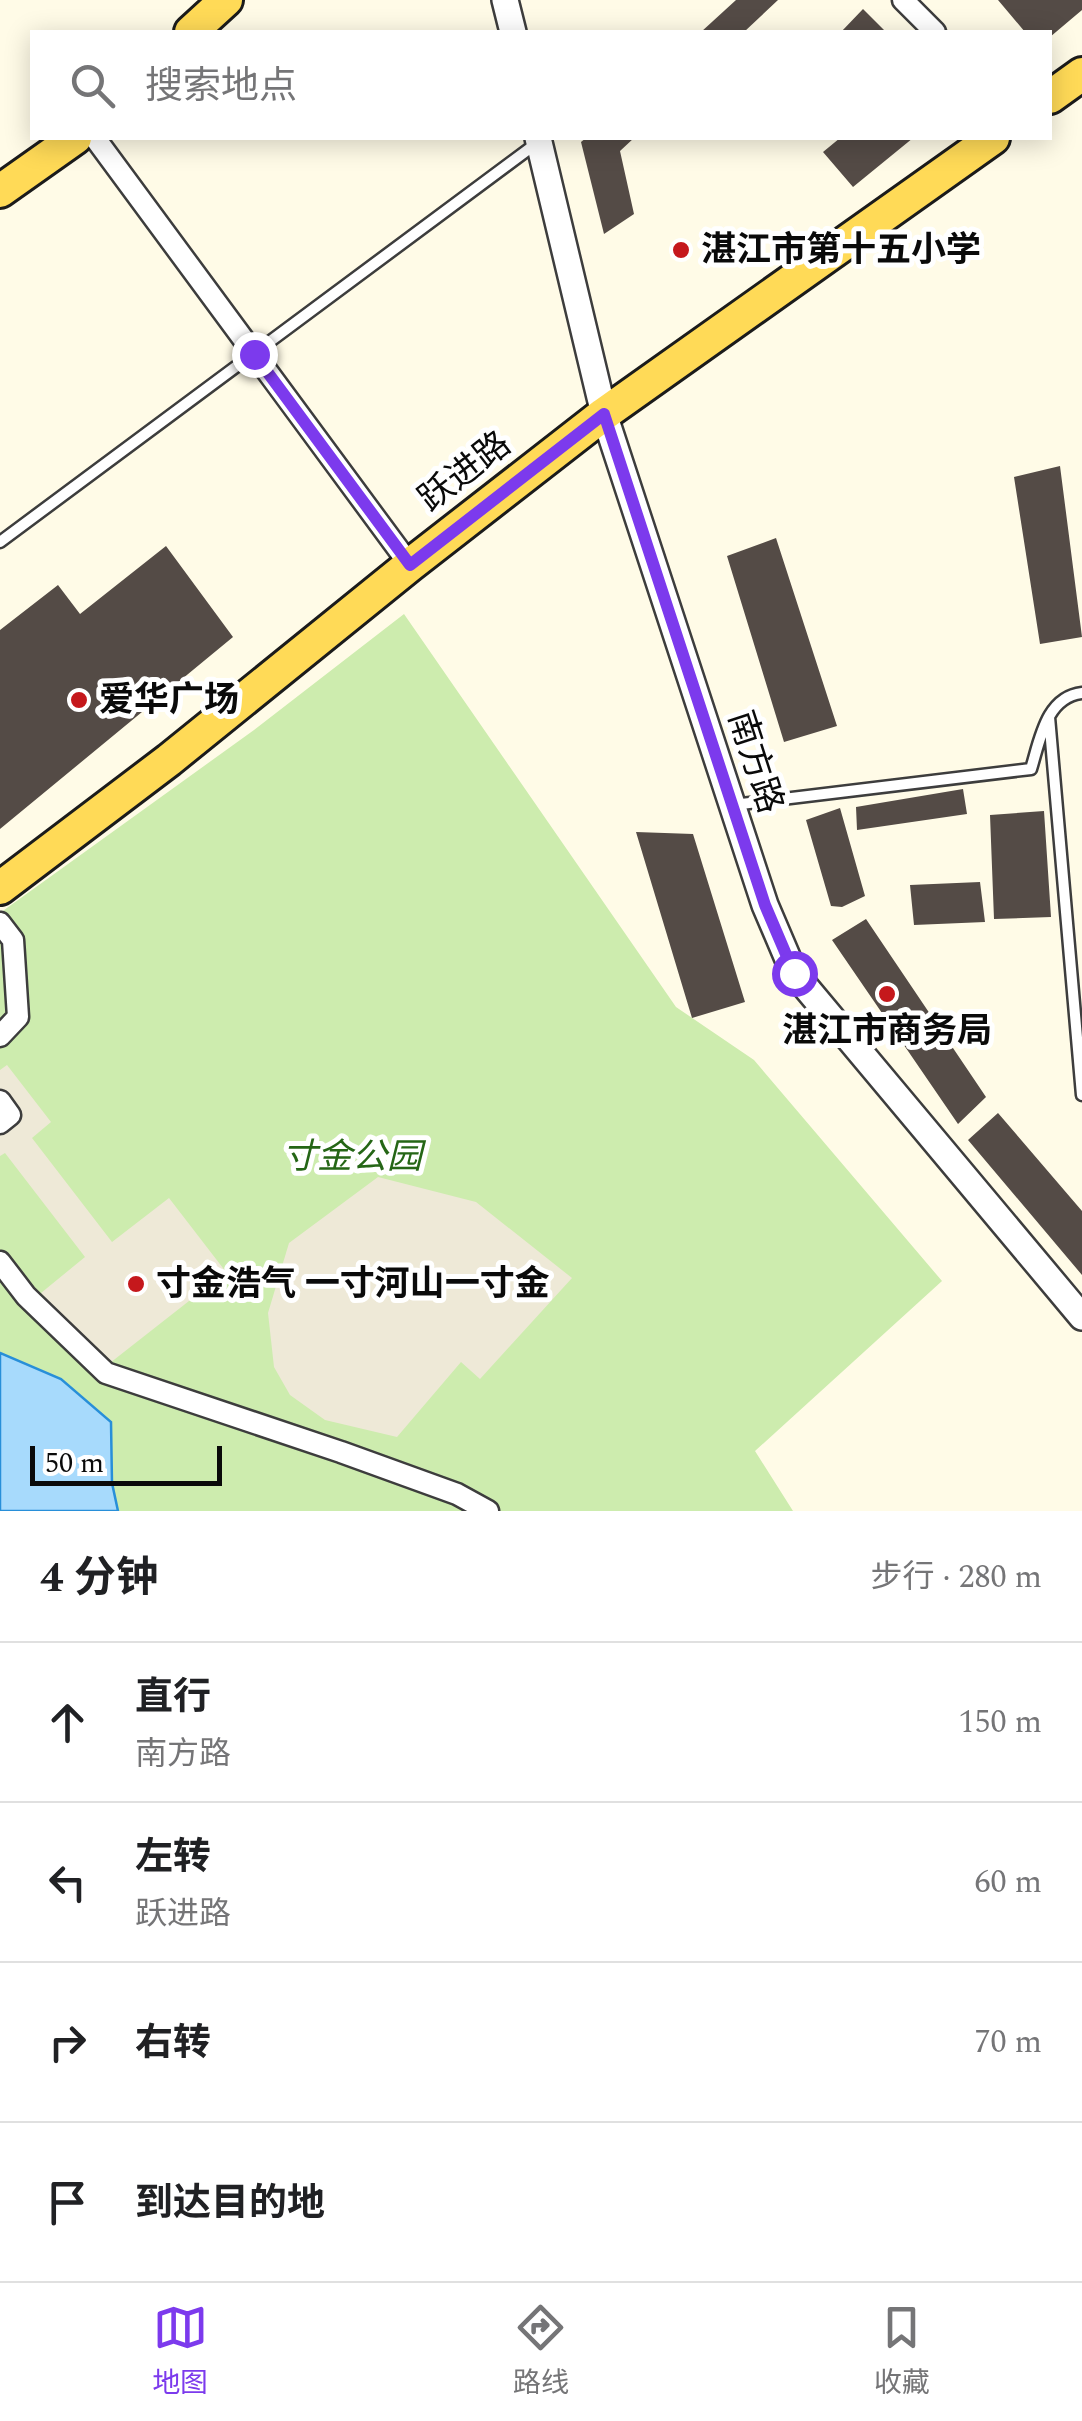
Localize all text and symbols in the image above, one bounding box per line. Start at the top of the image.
search box [30,30,1052,140]
icon: search [65,58,120,113]
text: 搜索地点 [145,58,297,116]
place label: 湛江市第十五小学 [701,224,981,277]
marker: 湛江市第十五小学 [670,239,692,261]
route end [232,332,278,378]
street label: 跃进路 [407,419,523,525]
place label: 爱华广场 [99,674,239,727]
marker: 爱华广场 [68,689,90,711]
street label: 南方路 [714,704,796,820]
route start [772,951,818,997]
marker: 湛江市商务局 [876,983,898,1005]
place label: 湛江市商务局 [782,1005,992,1058]
park label: 寸金公园 [282,1131,427,1184]
place label: 寸金浩气 一寸河山一寸金 [156,1258,550,1311]
marker: 寸金浩气 一寸河山一寸金 [125,1273,147,1295]
scale bar [30,1441,222,1486]
text: 50 m [45,1442,104,1485]
text: 4 分钟 [40,1547,158,1610]
text: 步行 · 280 m [870,1553,1042,1602]
text: 直行 [135,1669,211,1727]
icon: ahead [40,1695,95,1750]
text: 150 m [958,1698,1042,1747]
text: 南方路 [135,1730,231,1779]
text: 左转 [135,1829,211,1887]
icon: left [40,1855,95,1910]
text: 60 m [974,1858,1042,1907]
text: 跃进路 [135,1890,231,1939]
icon: right [40,2015,95,2070]
text: 右转 [135,2015,211,2073]
text: 70 m [974,2018,1042,2067]
icon: arrive [40,2175,95,2230]
text: 到达目的地 [135,2175,325,2233]
tab: 地图 [152,2300,208,2405]
tab: 路线 [513,2300,569,2405]
tab: 收藏 [874,2300,930,2405]

